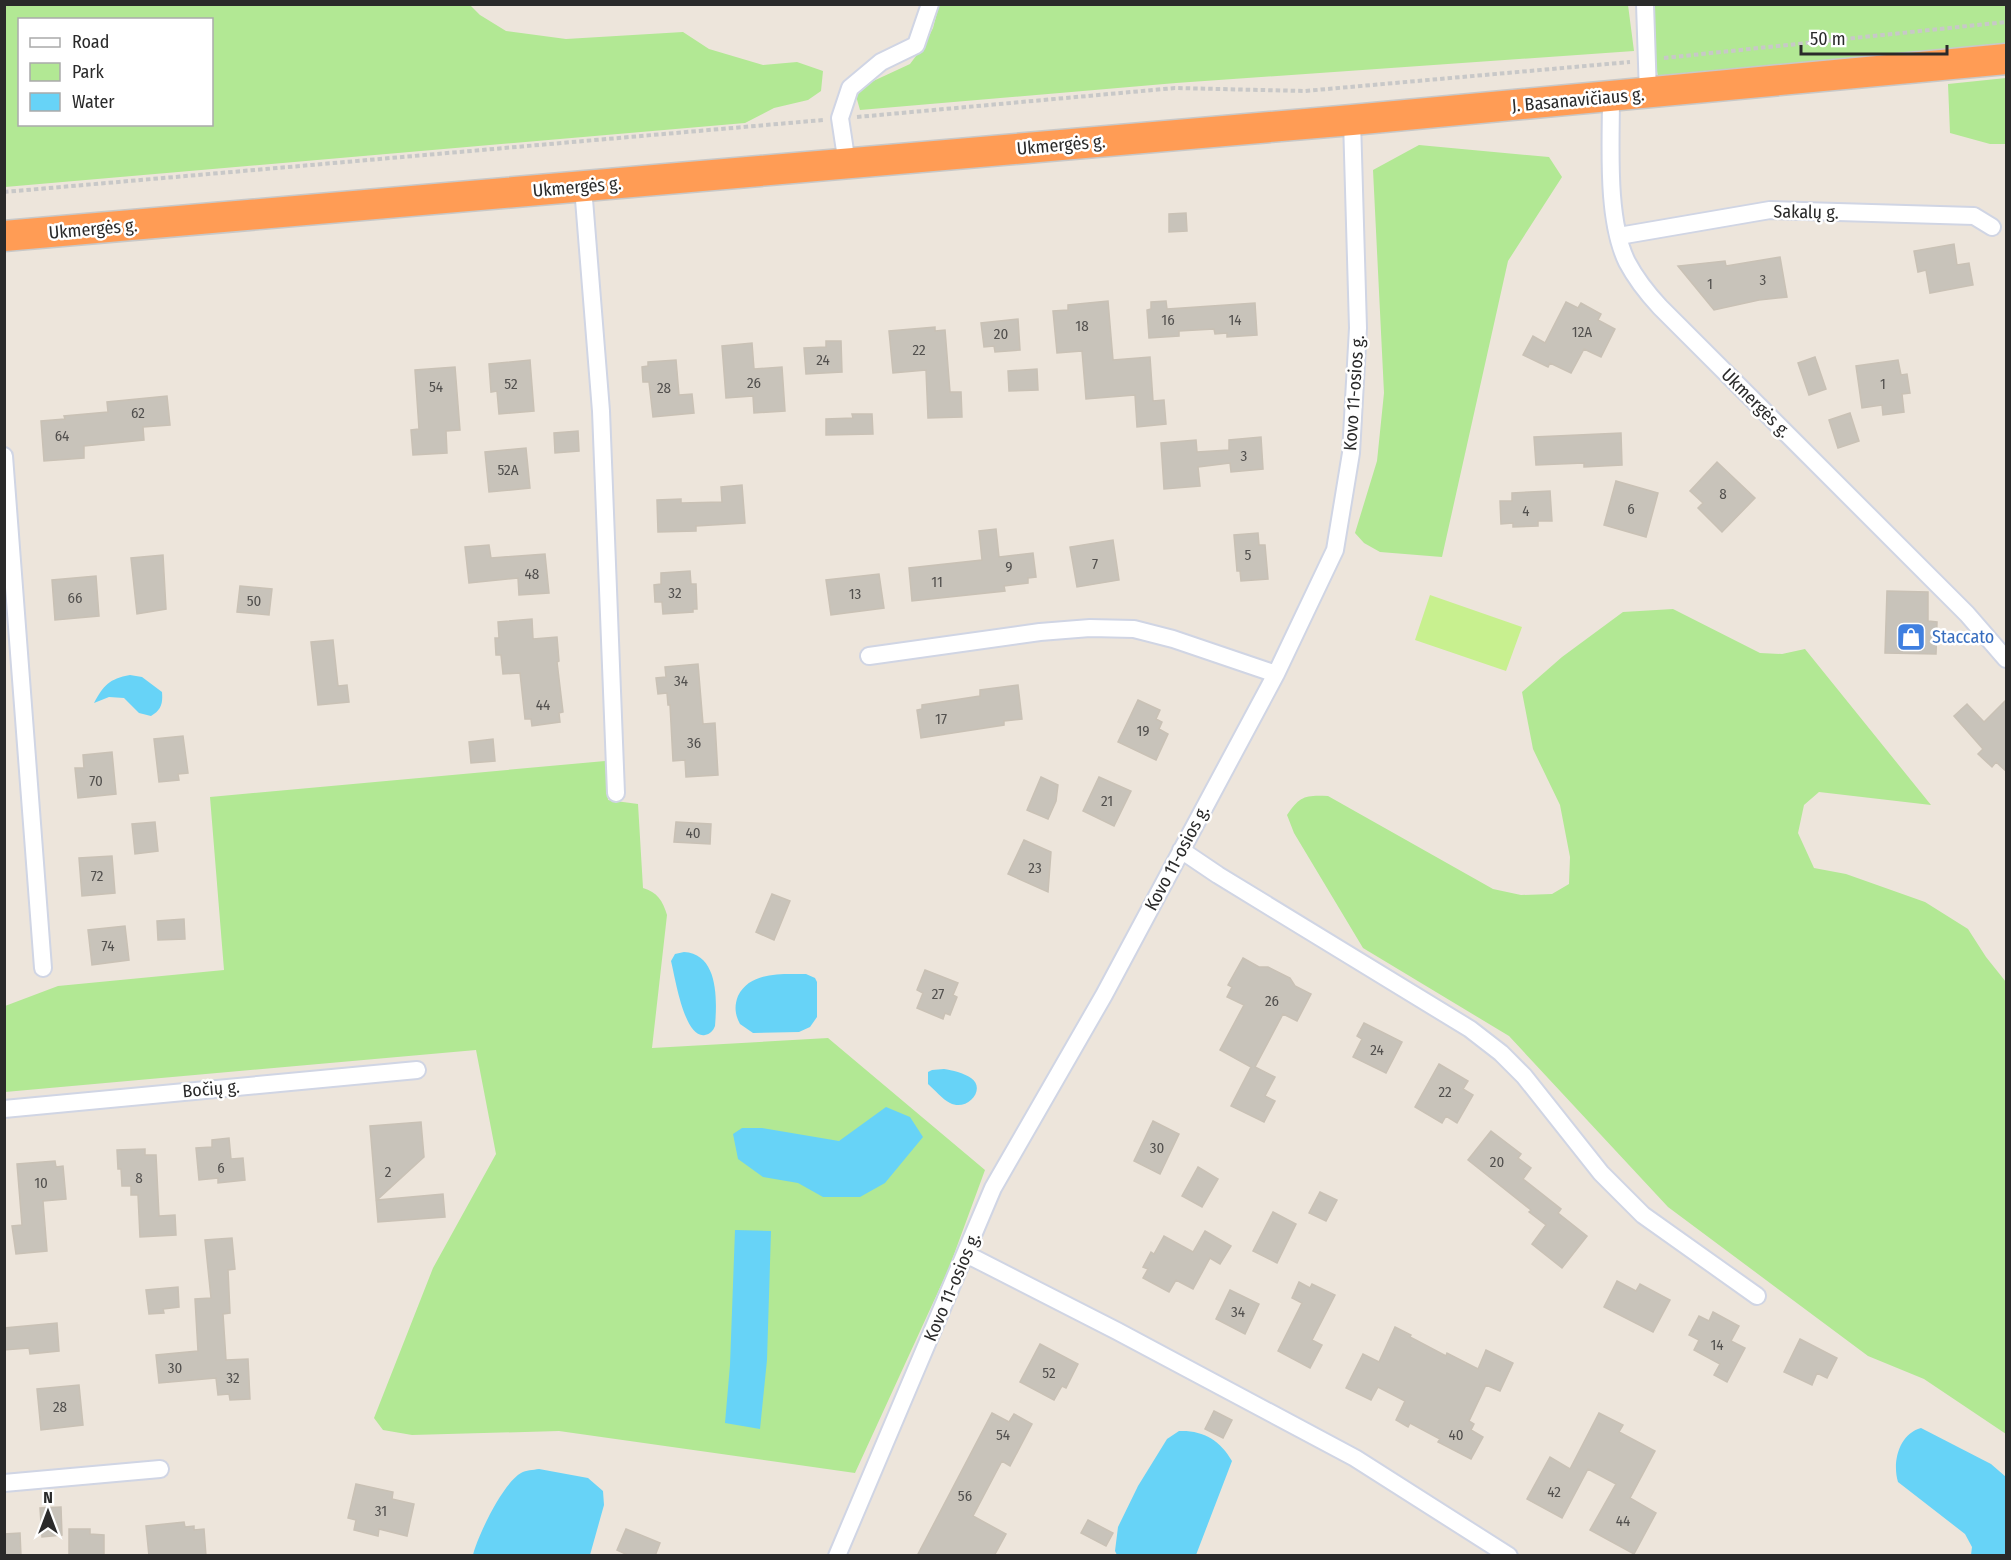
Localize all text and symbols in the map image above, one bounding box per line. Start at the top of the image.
legend [18,18,213,126]
scale bar [1801,18,1946,56]
text: 50 m [1810,28,1846,50]
text: Road [72,31,109,53]
text: Park [72,61,105,83]
street label: J. Basanavičiaus g. [1511,83,1645,117]
text: Water [72,91,115,113]
street label: Ukmergės g. [1016,130,1106,160]
street label: Ukmergės g. [532,172,622,202]
street label: Sakalų g. [1773,200,1839,224]
street label: Ukmergės g. [48,214,138,244]
house number: 3 [1760,271,1767,289]
house number: 1 [1707,275,1713,293]
house number: 16 [1161,311,1175,329]
house number: 14 [1228,311,1242,329]
house number: 18 [1075,317,1089,335]
house number: 12A [1572,323,1592,341]
house number: 20 [994,325,1008,343]
street label: Kovo 11-osios g. [1339,334,1369,452]
house number: 22 [912,341,926,359]
house number: 24 [816,351,830,369]
street label: Ukmergės g. [1717,364,1795,442]
house number: 26 [747,374,761,392]
house number: 52 [504,375,518,393]
house number: 1 [1880,375,1886,393]
house number: 54 [429,378,443,396]
house number: 28 [657,379,671,397]
house number: 62 [131,404,145,422]
house number: 64 [55,427,69,445]
house number: 3 [1241,447,1248,465]
house number: 52A [497,461,519,479]
house number: 8 [1719,485,1727,503]
house number: 6 [1627,500,1635,518]
house number: 4 [1522,502,1530,520]
house number: 5 [1245,546,1252,564]
house number: 7 [1092,555,1098,573]
house number: 9 [1005,558,1013,576]
house number: 48 [525,565,539,583]
house number: 11 [931,573,943,591]
house number: 32 [668,584,682,602]
house number: 13 [849,585,862,603]
house number: 66 [68,589,82,607]
house number: 50 [247,592,261,610]
shop icon: Staccato [1895,621,1927,653]
place label: Staccato [1932,626,1994,648]
house number: 34 [674,672,688,690]
house number: 44 [536,696,550,714]
house number: 17 [935,710,947,728]
house number: 19 [1136,722,1150,740]
house number: 36 [687,734,701,752]
house number: 70 [89,772,103,790]
house number: 21 [1101,792,1113,810]
street label: Kovo 11-osios g. [1140,801,1214,914]
house number: 40 [685,824,701,842]
house number: 23 [1028,859,1042,877]
house number: 72 [91,867,104,885]
house number: 74 [102,937,114,955]
house number: 27 [932,985,944,1003]
house number: 26 [1265,992,1279,1010]
house number: 24 [1370,1041,1384,1059]
street label: Bočių g. [181,1076,241,1102]
house number: 22 [1438,1083,1452,1101]
house number: 30 [1150,1139,1164,1157]
house number: 20 [1490,1153,1504,1171]
house number: 6 [217,1159,225,1177]
house number: 2 [385,1163,392,1181]
house number: 8 [135,1169,143,1187]
house number: 10 [34,1174,48,1192]
street label: Kovo 11-osios g. [919,1229,985,1345]
house number: 34 [1231,1303,1245,1321]
house number: 14 [1710,1336,1724,1354]
house number: 30 [168,1359,182,1377]
house number: 52 [1042,1364,1056,1382]
house number: 32 [226,1369,240,1387]
house number: 28 [53,1398,67,1416]
house number: 54 [996,1426,1010,1444]
house number: 40 [1448,1426,1464,1444]
north arrow [18,1482,78,1542]
house number: 42 [1547,1483,1561,1501]
house number: 56 [958,1487,972,1505]
text: N [43,1488,53,1507]
house number: 31 [375,1502,387,1520]
house number: 44 [1616,1512,1630,1530]

